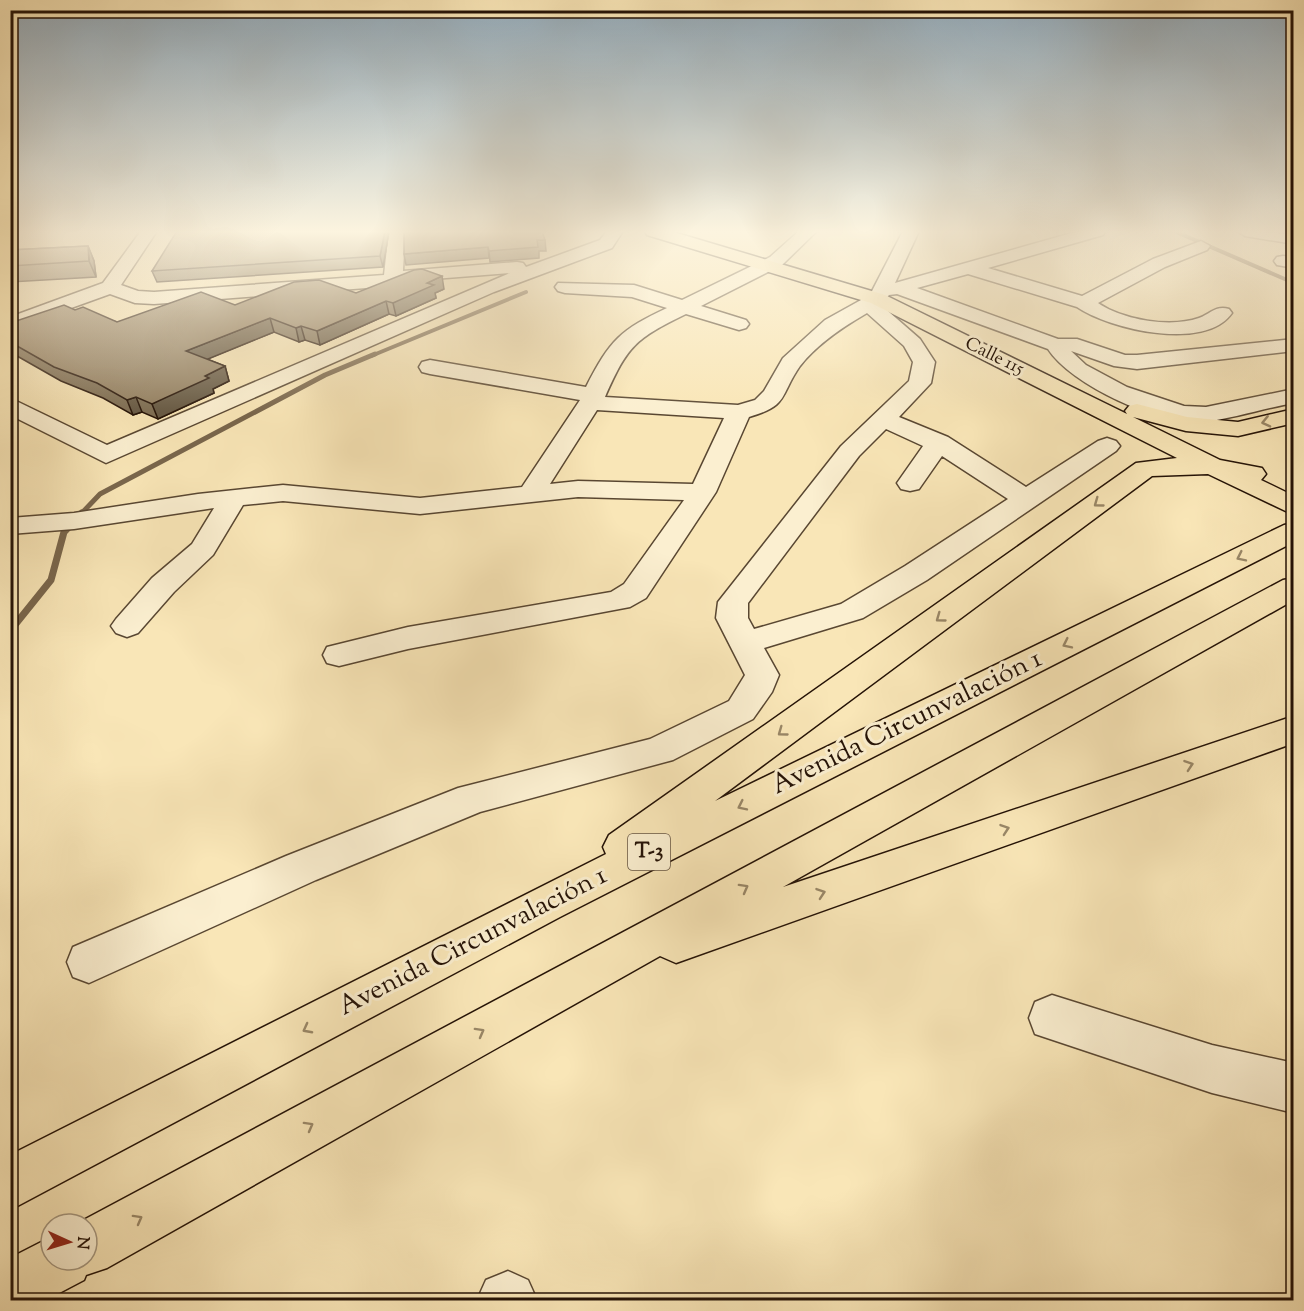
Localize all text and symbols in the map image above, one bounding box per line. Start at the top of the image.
street label: Calle 115 [960,331,1028,383]
one-way arrow [1261,415,1271,428]
one-way arrow [1093,496,1104,507]
one-way arrow [1237,550,1248,561]
one-way arrow [935,611,946,622]
one-way arrow [1062,636,1073,648]
street label: Avenida Circunvalación 1 [765,640,1049,806]
one-way arrow [777,725,788,736]
one-way arrow [1183,760,1194,773]
one-way arrow [737,798,748,810]
one-way arrow [999,824,1010,837]
road number: T-3 [628,834,670,870]
street label: Avenida Circunvalación 1 [332,857,614,1027]
one-way arrow [737,884,748,895]
one-way arrow [815,888,826,900]
one-way arrow [302,1021,313,1033]
one-way arrow [474,1028,485,1039]
one-way arrow [303,1122,314,1133]
north arrow [39,1212,99,1272]
one-way arrow [132,1215,143,1227]
text: N [70,1236,93,1250]

